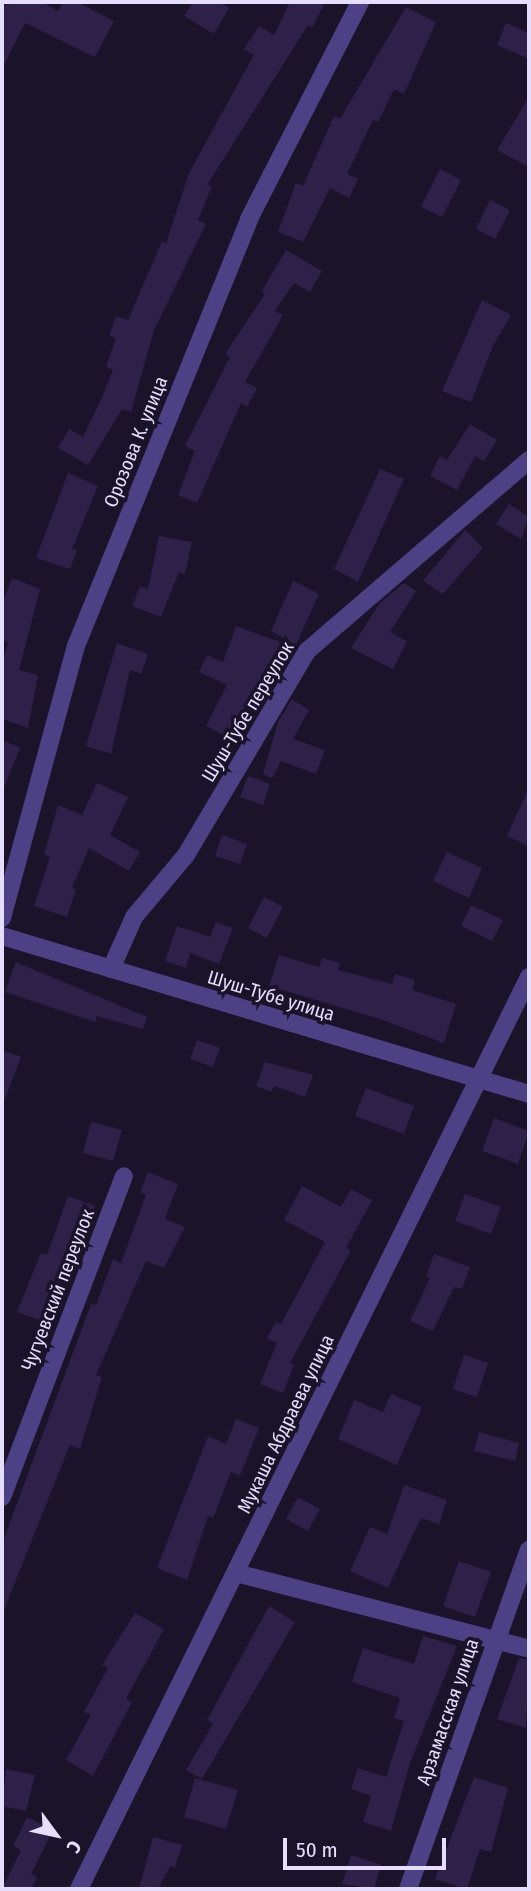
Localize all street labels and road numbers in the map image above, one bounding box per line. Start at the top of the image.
street label: Орозова К. улица [99,373,173,511]
street label: Шуш-Тубе переулок [197,638,299,786]
street label: Шуш-Тубе улица [205,966,337,1026]
street label: Чугуевский переулок [17,1206,99,1374]
street label: Мукаша Абдраева улица [233,1331,339,1517]
street label: Арзамасская улица [412,1636,484,1788]

